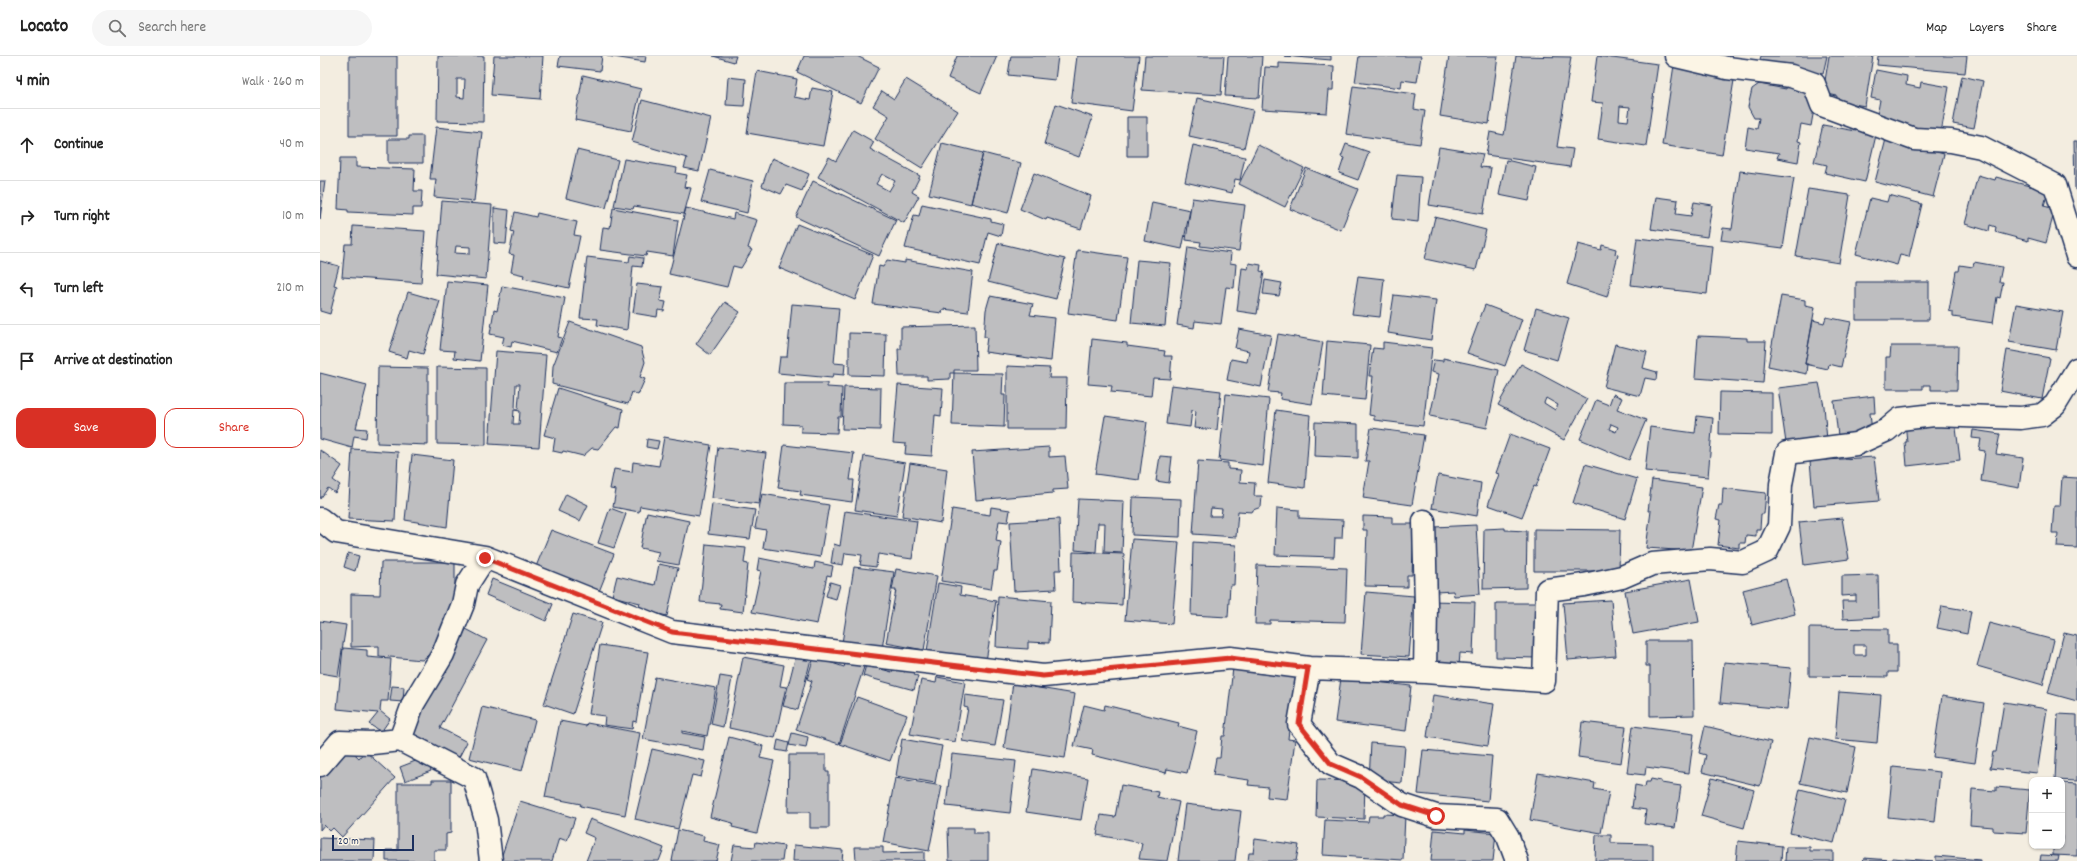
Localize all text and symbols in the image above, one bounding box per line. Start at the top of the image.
search box [92,10,372,46]
text: Locato [20,14,68,41]
icon: search [106,17,128,39]
text: Search here [138,17,206,39]
text: Map [1926,18,1947,38]
text: Layers [1969,18,2004,38]
text: Share [2026,18,2057,38]
text: 4 min [16,70,50,94]
text: Walk · 260 m [242,73,304,92]
icon: ahead [16,134,38,156]
text: Continue [54,134,103,156]
text: 40 m [280,135,304,154]
icon: right [16,206,38,228]
text: Turn right [54,206,110,228]
text: 10 m [282,207,304,226]
icon: left [16,278,38,300]
text: Turn left [54,278,103,300]
text: 210 m [276,279,304,298]
icon: arrive [16,350,38,372]
text: Arrive at destination [54,350,172,372]
button: Save [16,408,156,448]
button: Share [164,408,304,448]
route end [476,549,494,567]
map controls [2029,777,2065,849]
button: + [2029,777,2065,813]
route start [1427,807,1445,825]
button: − [2029,813,2065,849]
scale bar [332,833,414,852]
text: 20 m [338,834,359,850]

